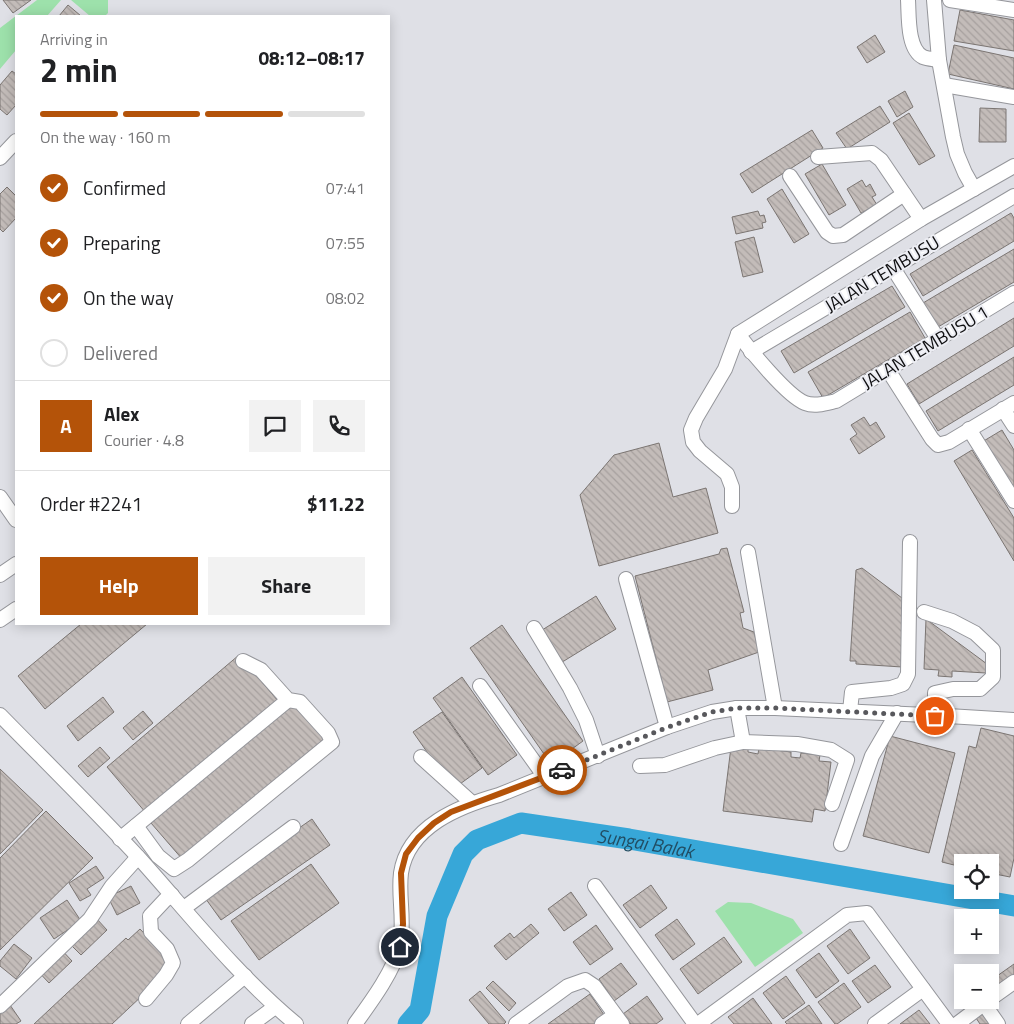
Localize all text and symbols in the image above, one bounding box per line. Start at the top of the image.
text: Arriving in [40,27,108,51]
text: 08:12–08:17 [258,43,365,72]
text: 2 min [40,46,118,94]
text: On the way · 160 m [40,125,171,149]
text: Confirmed [83,173,166,202]
icon: check [40,174,68,202]
text: 07:41 [326,176,365,200]
text: Preparing [83,228,160,257]
icon: check [40,229,68,257]
street label: JALAN TEMBUSU [819,229,945,319]
text: 07:55 [326,231,365,255]
text: On the way [83,283,174,312]
icon: check [40,284,68,312]
text: 08:02 [326,286,365,310]
street label: JALAN TEMBUSU 1 [856,298,994,396]
text: Delivered [83,338,158,367]
text: Alex [104,399,139,428]
button: chat [249,400,301,452]
button: phone [313,400,365,452]
text: A [60,411,72,440]
text: Courier · 4.8 [104,428,184,452]
text: Order #2241 [40,489,142,518]
text: $11.22 [307,489,365,518]
button: Help [40,557,198,615]
button: Share [208,557,365,615]
pin [914,695,956,737]
icon: bag [921,702,949,730]
courier [537,745,587,795]
icon: car [548,756,576,784]
water label: Sungai Balak [595,820,698,865]
map controls [954,854,999,1009]
button: locate [954,854,999,899]
button: + [954,909,999,954]
pin [379,926,421,968]
icon: home [386,933,414,961]
button: − [954,964,999,1009]

